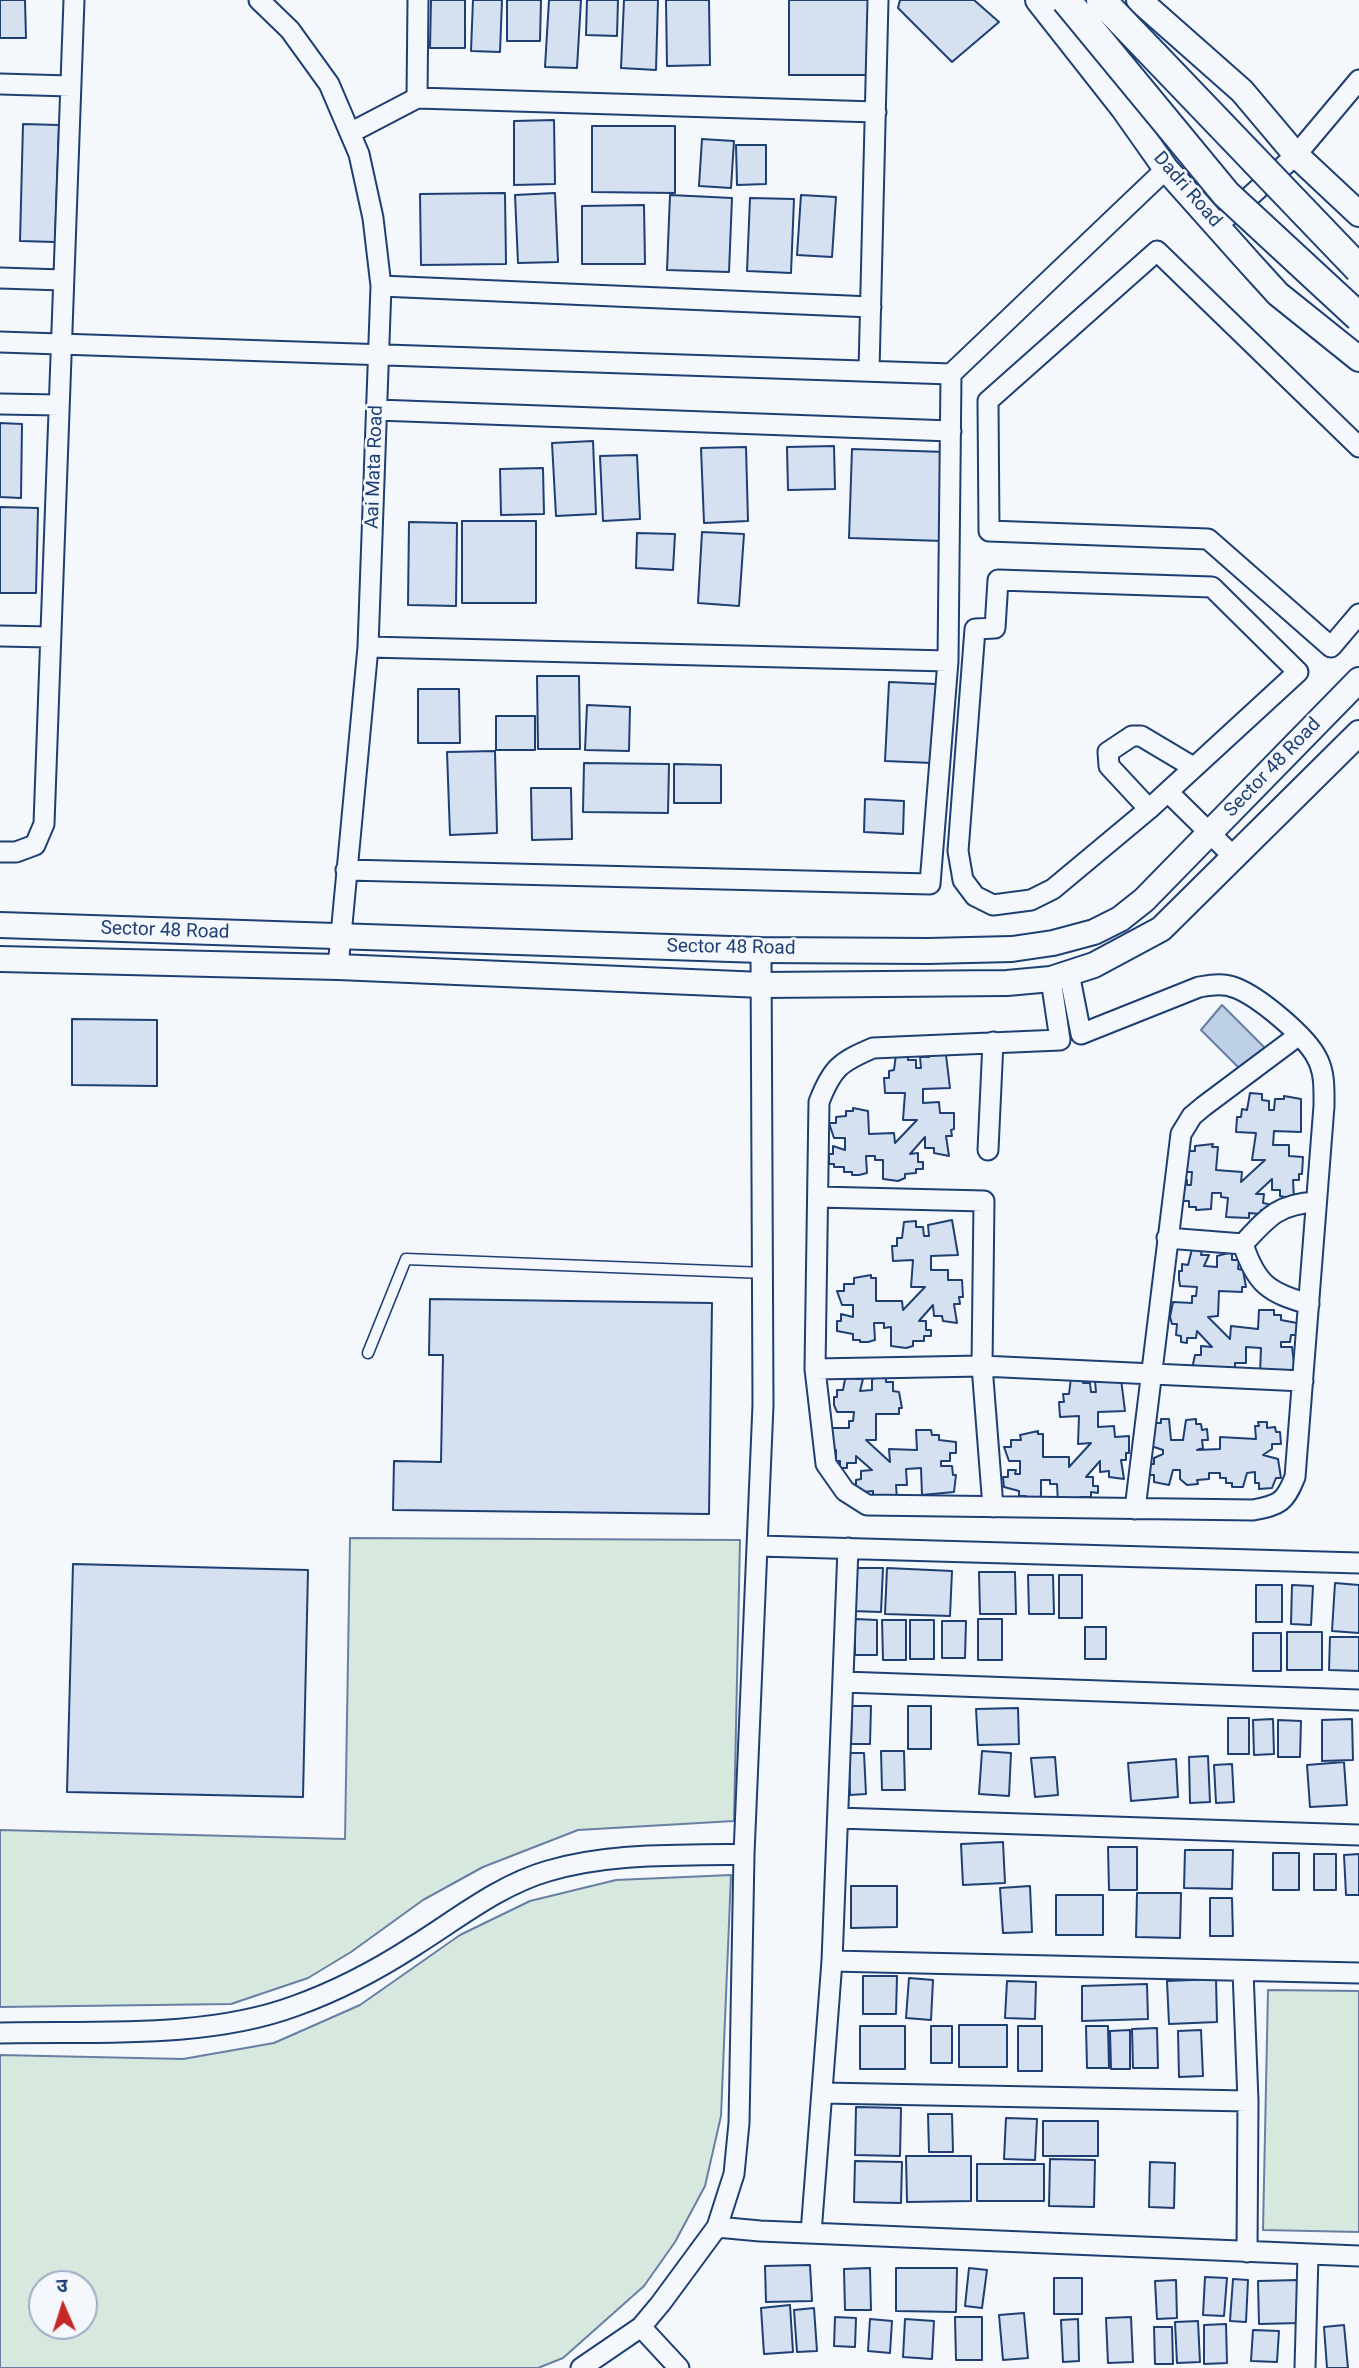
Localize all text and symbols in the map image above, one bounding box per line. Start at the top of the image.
street label: Dadri Road [1148,147,1226,233]
street label: Aai Mata Road [361,405,389,529]
street label: Sector 48 Road [1220,714,1326,822]
street label: Sector 48 Road [100,917,230,945]
street label: Sector 48 Road [666,935,796,961]
north arrow [28,2270,98,2340]
text: उ [56,2274,68,2297]

